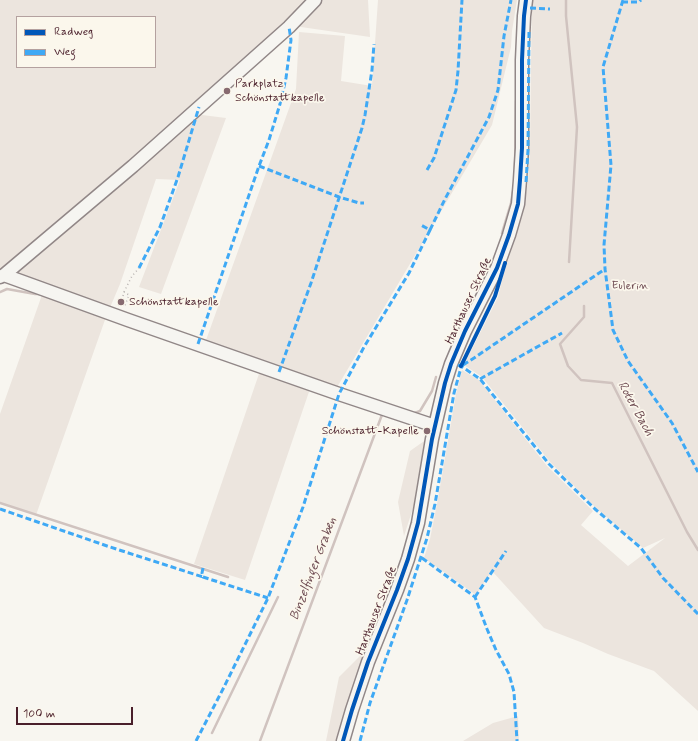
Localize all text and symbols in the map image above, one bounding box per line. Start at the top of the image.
legend [16,16,156,68]
text: Radweg [54,24,93,40]
text: Weg [54,44,76,60]
place label: Parkplatz Schönstattkapelle [235,77,325,105]
marker: Parkplatz Schönstattkapelle [222,86,232,96]
street label: Harthauser Straße [443,255,495,347]
park label: Eulerin [612,279,648,293]
place label: Schönstattkapelle [129,295,219,309]
marker: Schönstattkapelle [116,297,126,307]
water label: Roter Bach [614,379,656,439]
place label: Schönstatt-Kapelle [322,424,419,438]
marker: Schönstatt-Kapelle [422,426,432,436]
water label: Binzelfinger Graben [287,515,341,623]
street label: Harthauser Straße [353,564,401,658]
scale bar [18,699,135,725]
text: 100 m [23,706,55,722]

